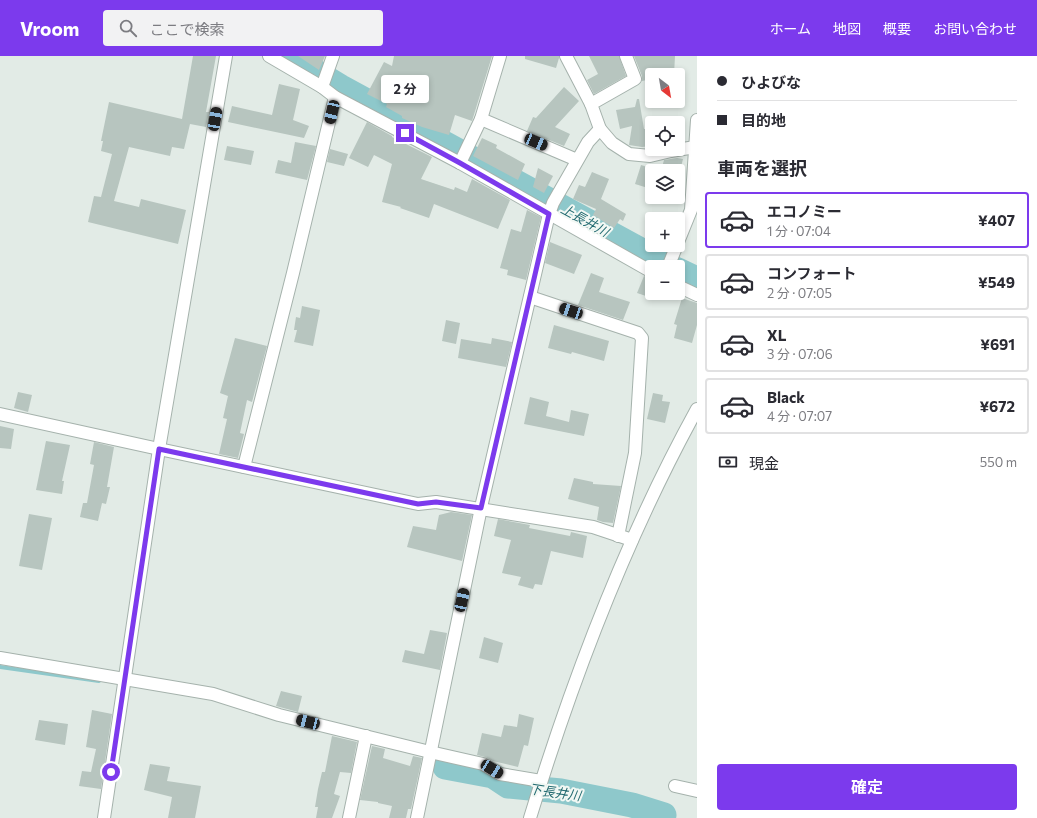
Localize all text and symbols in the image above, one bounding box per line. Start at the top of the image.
search box [103,10,383,46]
text: Vroom [20,17,79,40]
icon: search [117,17,139,39]
text: ここで検索 [149,20,224,38]
text: ホーム [769,20,811,37]
text: 地図 [833,20,861,37]
text: 概要 [883,20,911,37]
text: お問い合わせ [933,20,1017,37]
north arrow [645,68,685,108]
map controls [645,68,685,300]
text: ひよびな [741,73,801,91]
callout: 2 分 [381,75,429,103]
text: 2 分 [394,81,416,97]
car [323,99,341,125]
car [207,106,223,132]
text: 目的地 [741,111,786,129]
button: locate [645,116,685,156]
route end [396,124,414,142]
car [523,132,549,152]
text: 車両を選択 [717,157,807,179]
button: layers [645,164,685,204]
water label: 上長井川 [558,200,613,241]
icon: car [719,202,755,238]
text: エコノミー [767,202,842,220]
text: ¥407 [978,211,1015,229]
button: + [645,212,685,252]
text: 1 分 · 07:04 [767,223,831,239]
button: − [645,260,685,300]
icon: car [719,264,755,300]
text: コンフォート [767,264,857,282]
text: ¥549 [978,273,1015,291]
text: 2 分 · 07:05 [767,285,832,301]
car [558,302,584,320]
icon: car [719,326,755,362]
text: XL [767,326,786,344]
text: ¥691 [980,335,1015,353]
text: 3 分 · 07:06 [767,346,833,362]
icon: car [719,388,755,424]
text: Black [767,388,805,406]
text: ¥672 [980,397,1015,415]
text: 4 分 · 07:07 [767,408,832,424]
icon: cash [717,451,739,473]
text: 現金 [749,454,779,472]
text: 550 m [980,454,1017,470]
car [454,587,470,613]
car [295,713,321,731]
car [479,758,505,780]
route start [102,763,120,781]
button: 確定 [717,764,1017,810]
water label: 下長井川 [528,780,584,804]

